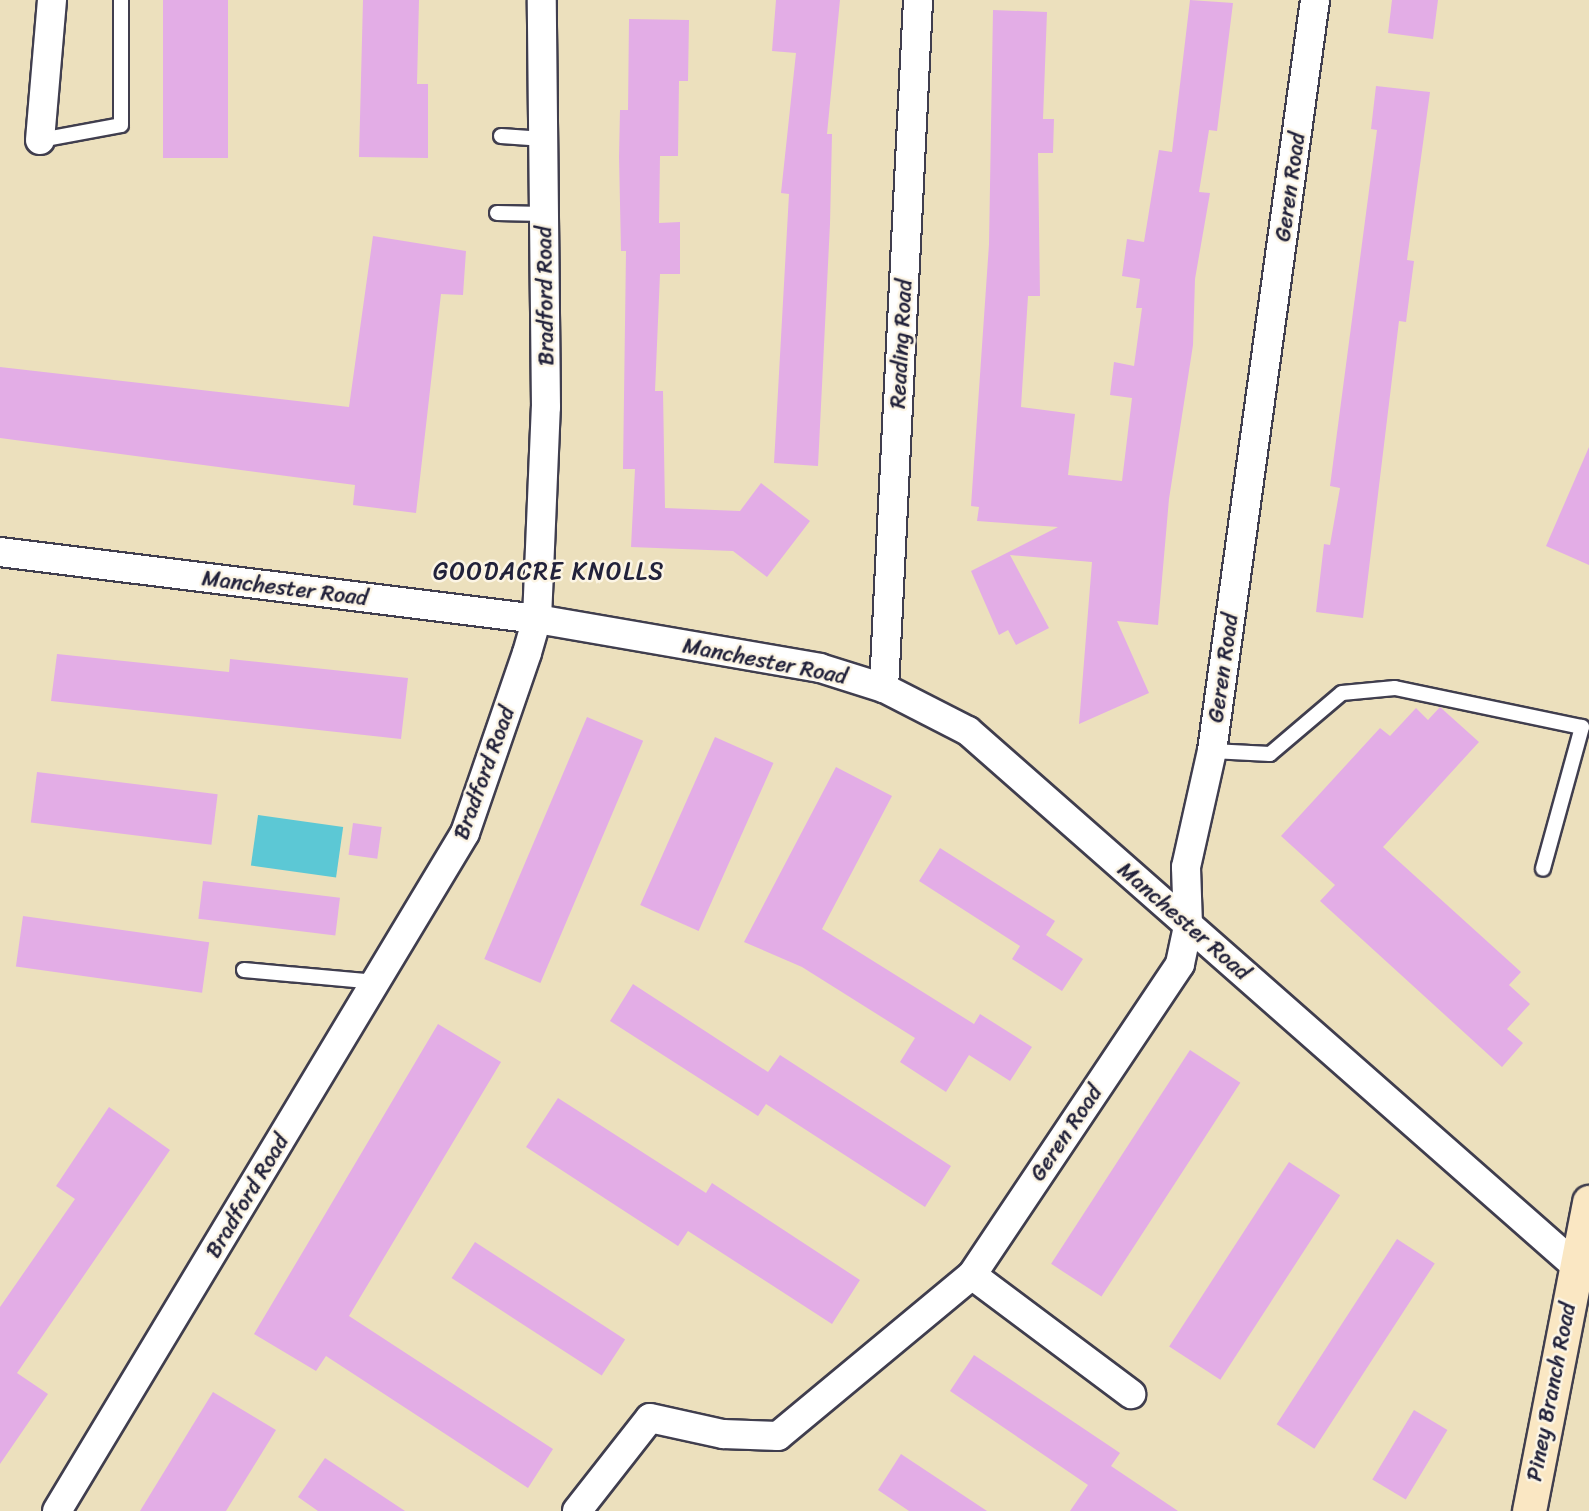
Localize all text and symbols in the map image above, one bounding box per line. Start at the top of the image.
street label: Geren Road [1269,131,1311,243]
street label: Bradford Road [531,226,559,366]
street label: Reading Road [884,279,918,409]
district label: GOODACRE KNOLLS [433,558,665,586]
street label: Manchester Road [201,565,369,611]
street label: Geren Road [1202,612,1244,724]
street label: Manchester Road [681,632,849,690]
street label: Bradford Road [448,703,520,843]
street label: Manchester Road [1112,856,1256,986]
street label: Geren Road [1024,1080,1108,1186]
street label: Bradford Road [200,1129,294,1263]
street label: Piney Branch Road [1521,1301,1581,1483]

